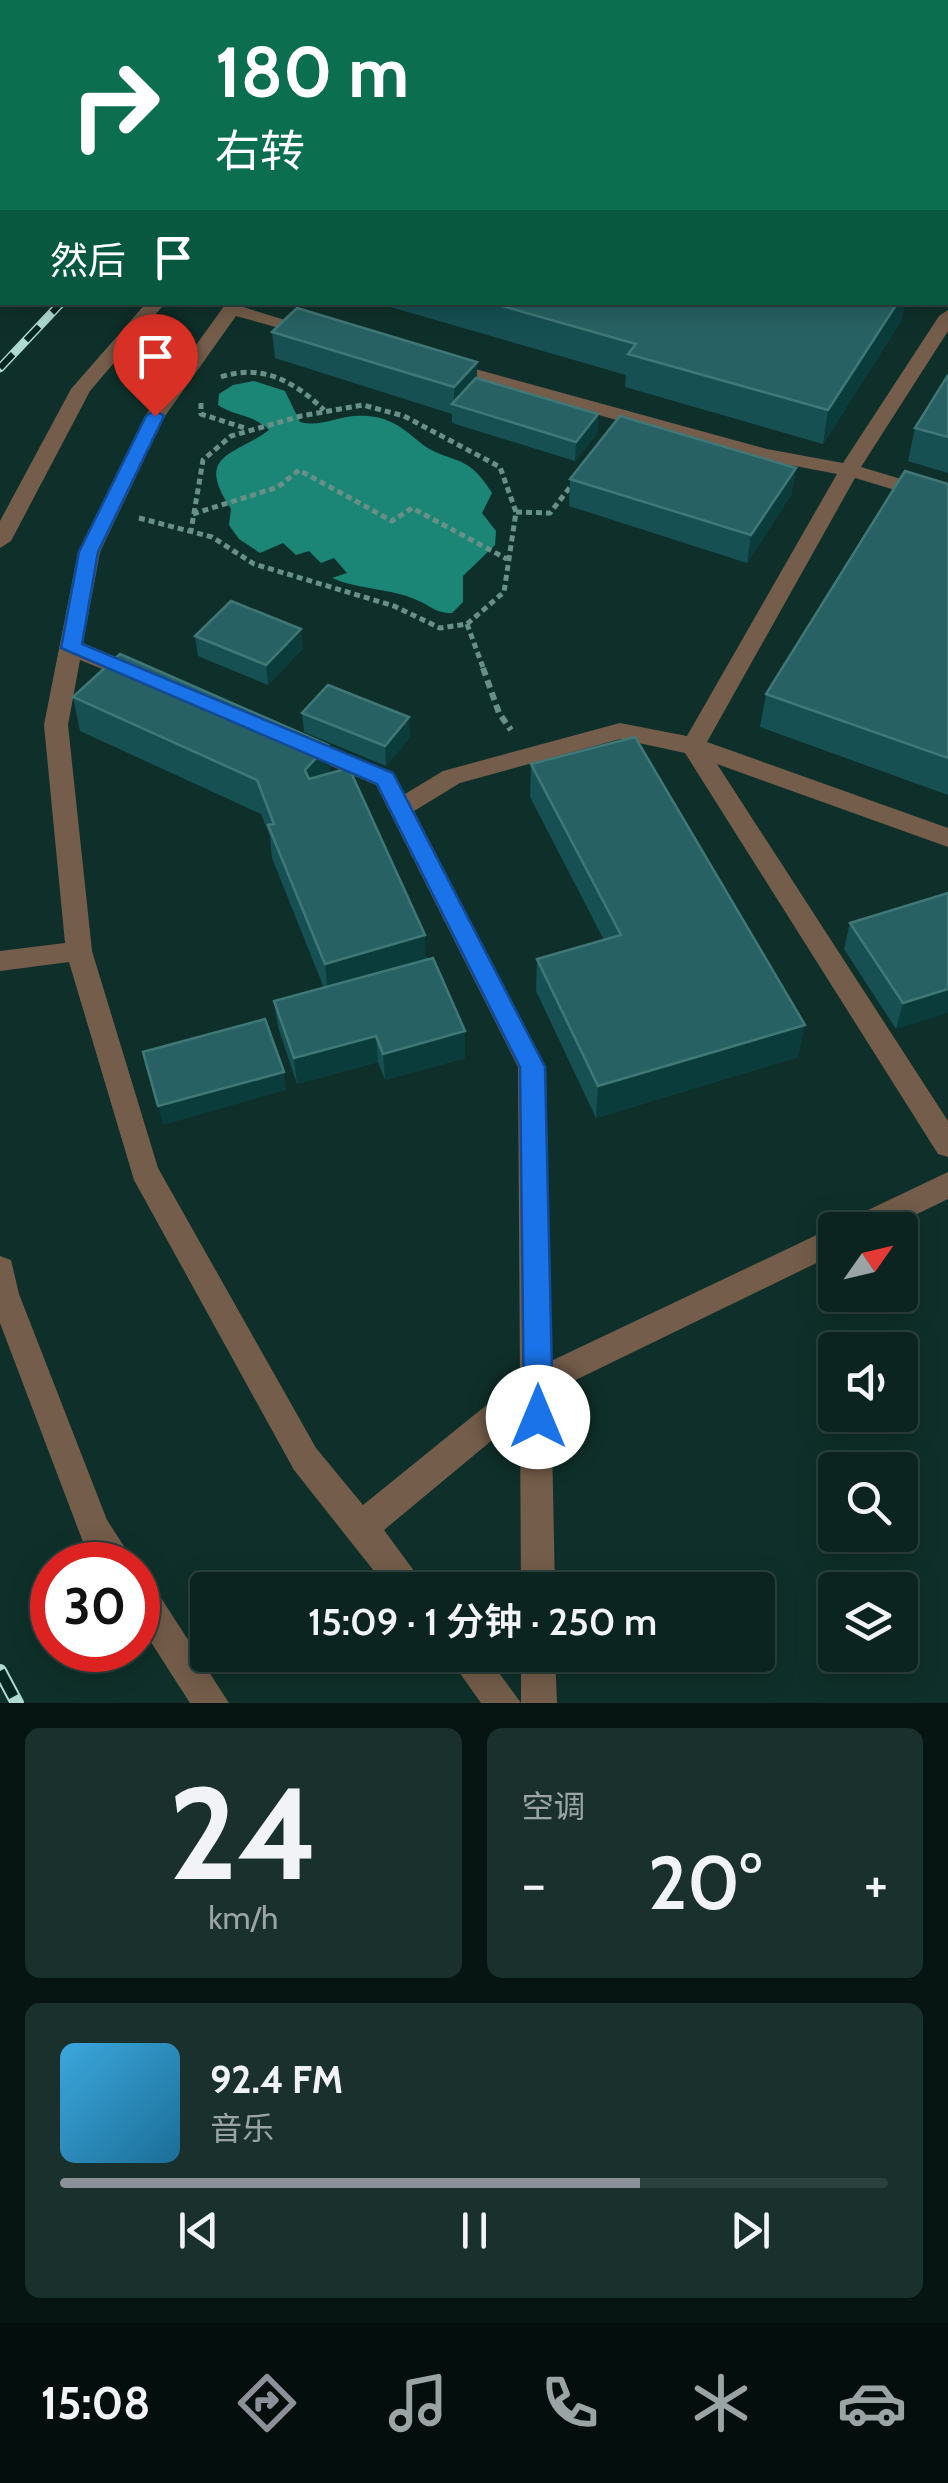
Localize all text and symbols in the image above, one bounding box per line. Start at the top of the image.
text: 180 m [215,29,409,115]
icon: right [50,40,180,170]
text: 右转 [215,124,305,178]
icon: arrive [146,230,201,285]
text: 然后 [50,237,126,284]
pin [113,314,198,417]
icon: arrive [128,329,183,384]
north arrow [818,1212,918,1312]
map controls [818,1212,918,1672]
button: sound [818,1332,918,1432]
position arrow [486,1365,590,1469]
button: search [818,1452,918,1552]
speed limit sign: 30 [30,1542,160,1672]
button: layers [818,1572,918,1672]
text: 15:09 · 1 分钟 · 250 m [308,1598,657,1645]
text: 24 [168,1754,318,1912]
text: 空调 [522,1787,586,1826]
text: 20° [648,1837,762,1928]
text: − [522,1850,546,1917]
text: + [864,1850,888,1917]
text: km/h [208,1898,278,1937]
text: 92.4 FM [210,2056,343,2103]
text: 音乐 [210,2109,274,2148]
icon: previous [171,2203,226,2258]
icon: pause [447,2203,502,2258]
icon: next [723,2203,778,2258]
icon: directions [232,2368,302,2438]
icon: music [383,2368,453,2438]
icon: phone [535,2368,605,2438]
icon: climate [686,2368,756,2438]
icon: car [837,2368,907,2438]
text: 15:08 [41,2376,150,2430]

